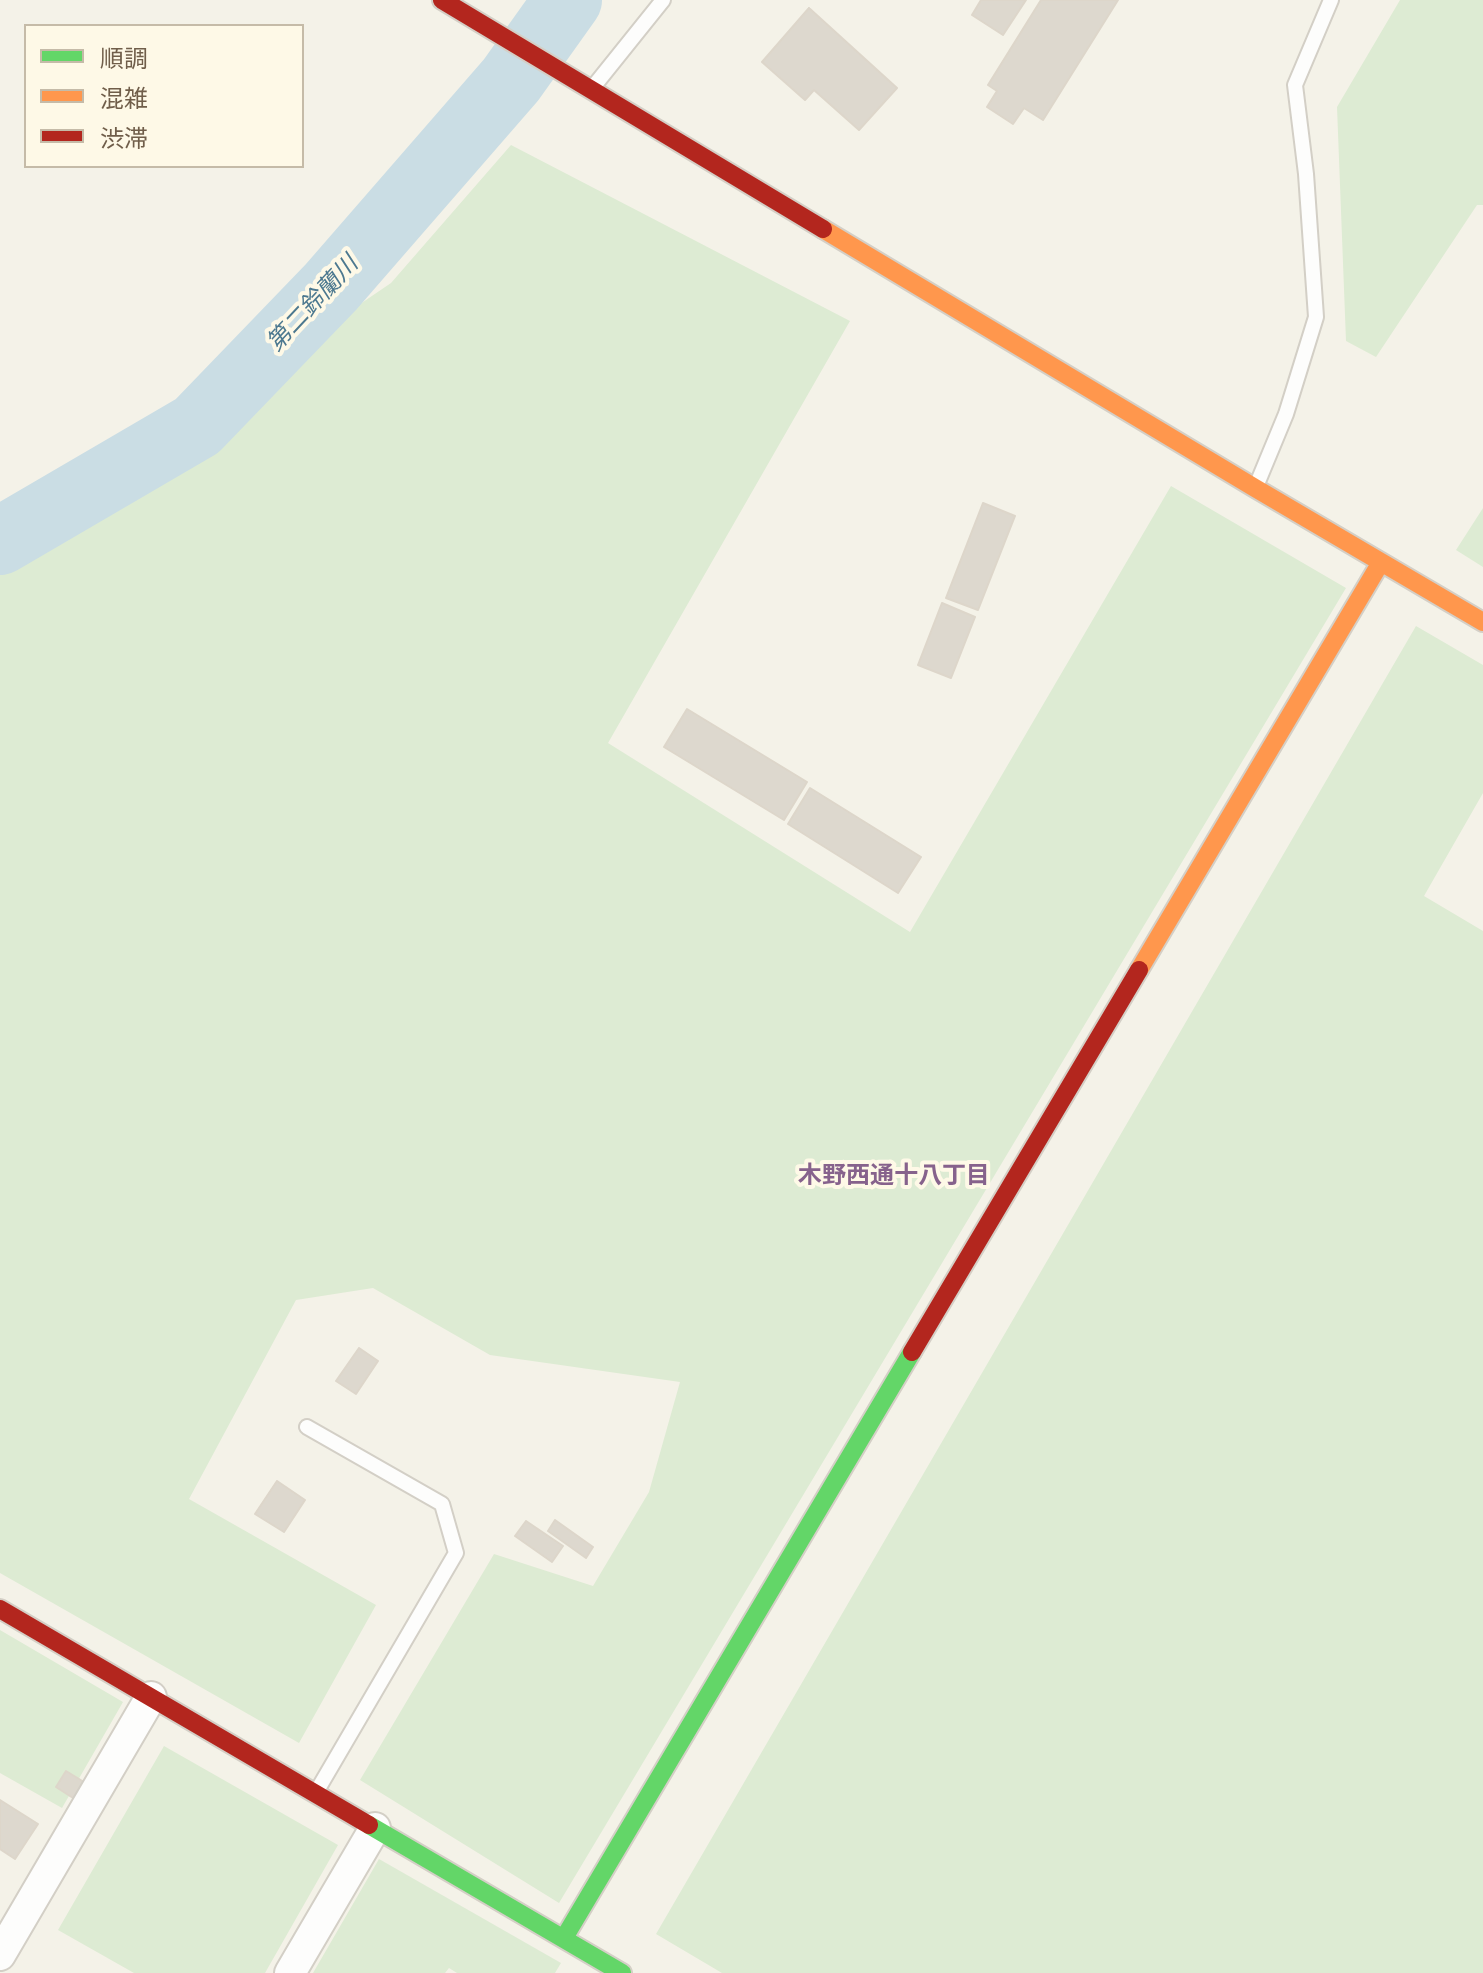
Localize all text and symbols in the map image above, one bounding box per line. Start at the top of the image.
legend [24,24,304,168]
text: 順調 [100,43,148,74]
text: 混雑 [100,83,148,114]
text: 渋滞 [100,123,148,154]
water label: 第二鈴蘭川 [262,250,364,358]
district label: 木野西通十八丁目 [798,1162,990,1190]

